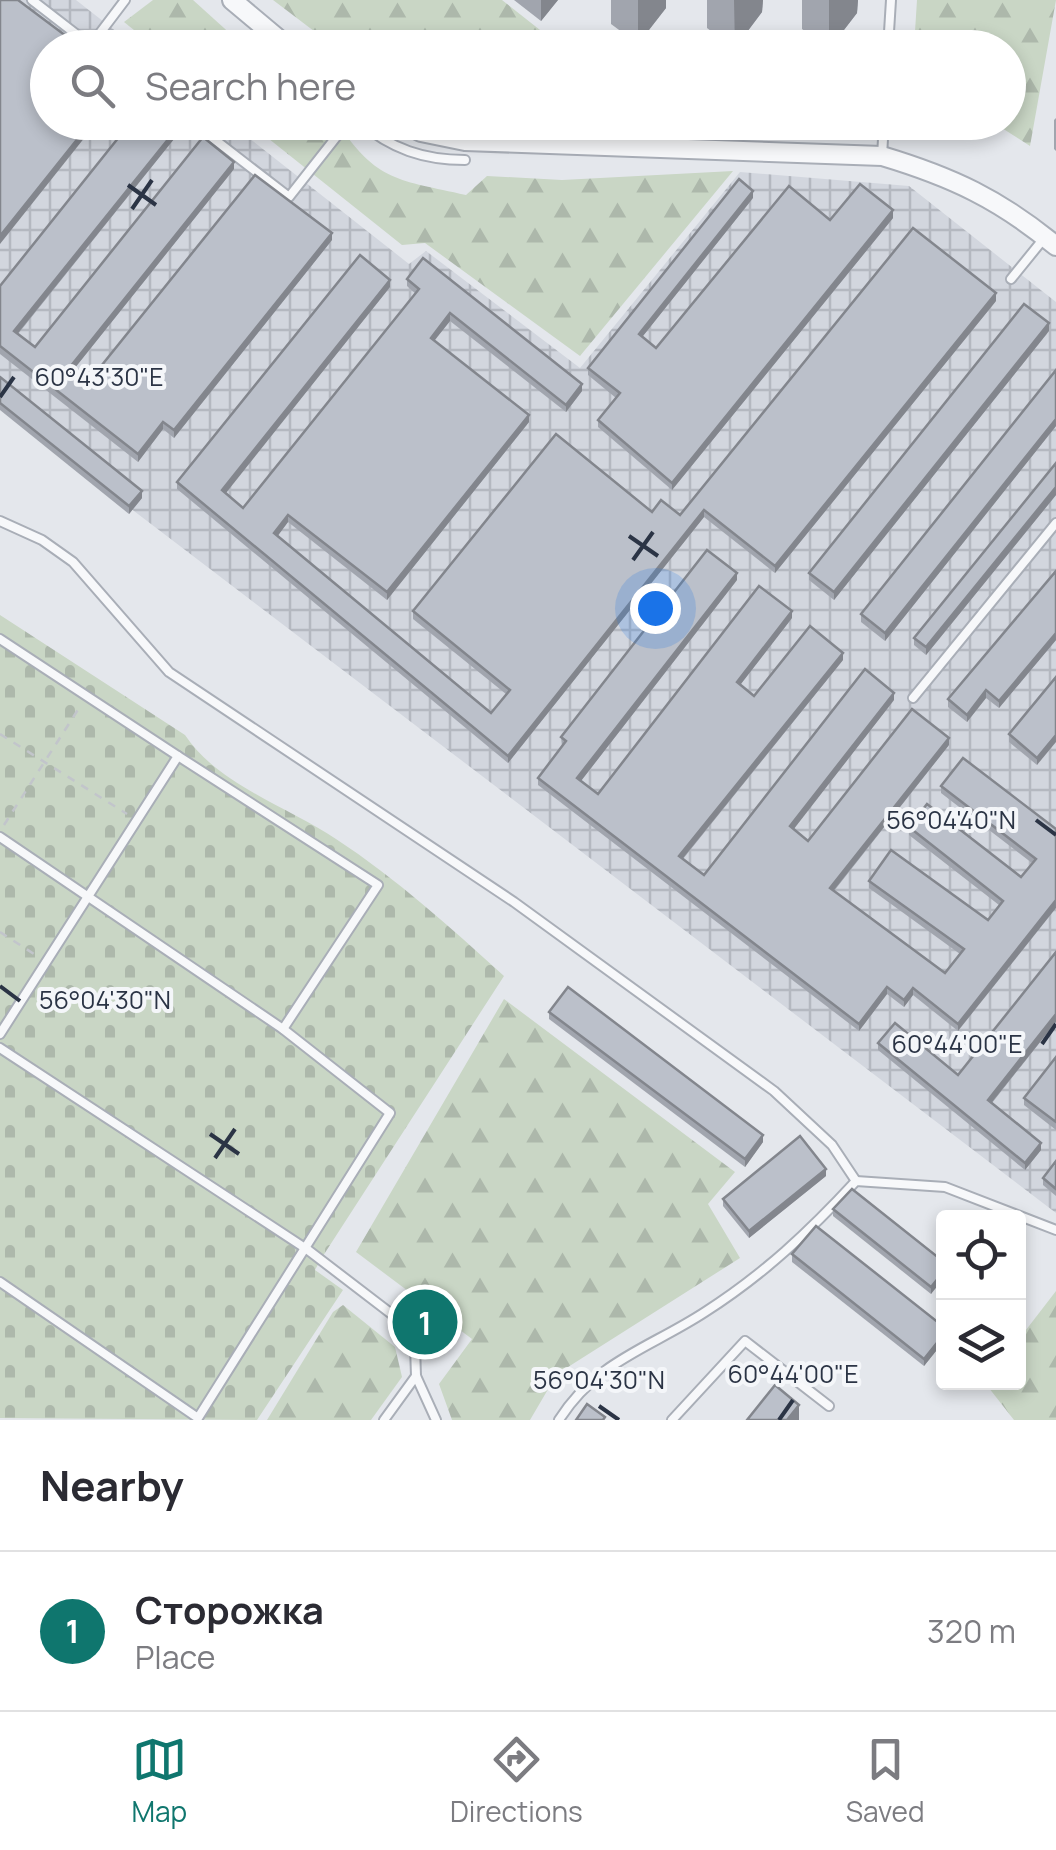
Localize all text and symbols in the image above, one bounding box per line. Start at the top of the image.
search box [30,30,1026,140]
icon: search [65,58,120,113]
text: Search here [145,59,356,111]
text: 60°43'30"E [34,359,164,394]
your location [630,583,681,634]
text: 56°04'40"N [886,802,1016,837]
text: 56°04'30"N [39,982,171,1017]
text: 60°44'00"E [892,1026,1022,1061]
map controls [936,1210,1026,1390]
button: locate [936,1210,1026,1300]
pin: 1 [392,1284,458,1360]
button: layers [936,1300,1026,1390]
text: 60°44'00"E [728,1356,858,1391]
text: 56°04'30"N [533,1362,665,1397]
text: Nearby [40,1456,184,1514]
text: Сторожка [135,1583,324,1635]
text: 1 [65,1609,80,1653]
text: 320 m [927,1609,1016,1653]
text: Place [135,1635,216,1679]
tab: Map [131,1732,187,1830]
tab: Directions [450,1732,583,1830]
tab: Saved [846,1732,925,1830]

